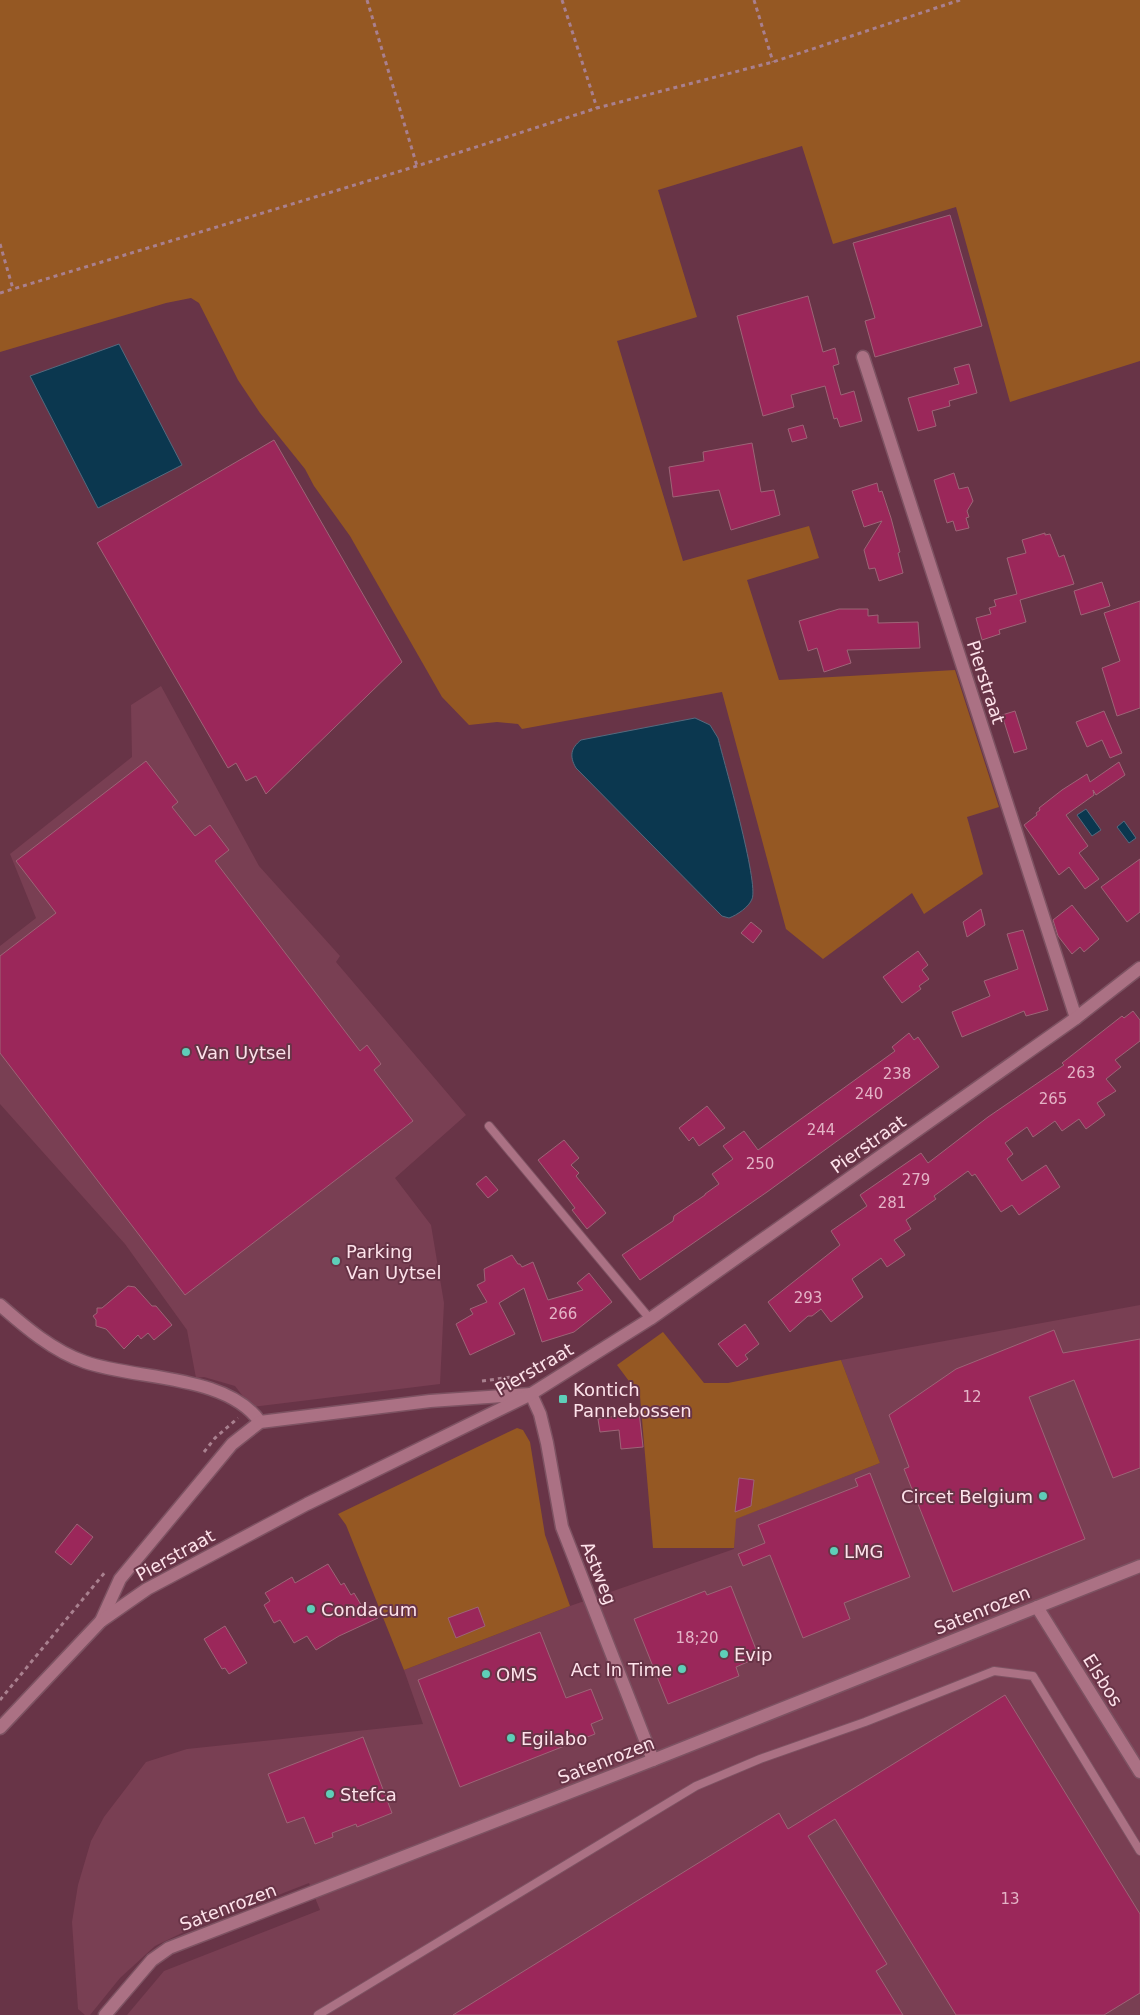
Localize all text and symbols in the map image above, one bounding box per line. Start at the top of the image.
street label: Pierstraat [963,637,1009,727]
place label: Van Uytsel [196,1042,291,1063]
marker: Van Uytsel [180,1046,192,1058]
house number: 263 [1067,1064,1095,1082]
house number: 238 [883,1065,911,1083]
house number: 240 [855,1085,883,1103]
house number: 265 [1039,1090,1067,1108]
street label: Pierstraat [826,1110,910,1178]
house number: 244 [807,1121,835,1139]
house number: 250 [746,1155,774,1173]
house number: 279 [902,1171,930,1189]
house number: 281 [878,1194,906,1212]
place label: Parking Van Uytsel [346,1241,441,1283]
marker: Parking Van Uytsel [330,1255,342,1267]
house number: 293 [794,1289,822,1307]
house number: 266 [549,1305,577,1323]
street label: Pierstraat [491,1338,577,1400]
place label: Kontich Pannebossen [573,1379,692,1421]
house number: 12 [962,1388,982,1406]
marker: Kontich Pannebossen [557,1393,569,1405]
place label: Circet Belgium [901,1486,1033,1507]
marker: Circet Belgium [1037,1490,1049,1502]
street label: Pierstraat [132,1525,218,1585]
street label: Astweg [577,1538,621,1608]
place label: LMG [844,1541,884,1562]
marker: LMG [828,1545,840,1557]
street label: Satenrozen [931,1581,1033,1639]
place label: Condacum [321,1599,417,1620]
marker: Condacum [305,1603,317,1615]
house number: 18;20 [675,1629,719,1647]
place label: Evip [734,1644,772,1665]
marker: Evip [718,1648,730,1660]
street label: Elsbos [1079,1650,1127,1710]
place label: Act In Time [571,1659,672,1680]
marker: Act In Time [676,1663,688,1675]
place label: OMS [496,1664,537,1685]
marker: OMS [480,1668,492,1680]
place label: Egilabo [521,1728,587,1749]
marker: Egilabo [505,1732,517,1744]
street label: Satenrozen [555,1732,657,1788]
place label: Stefca [340,1784,397,1805]
marker: Stefca [324,1788,336,1800]
street label: Satenrozen [177,1879,279,1935]
house number: 13 [1000,1890,1020,1908]

